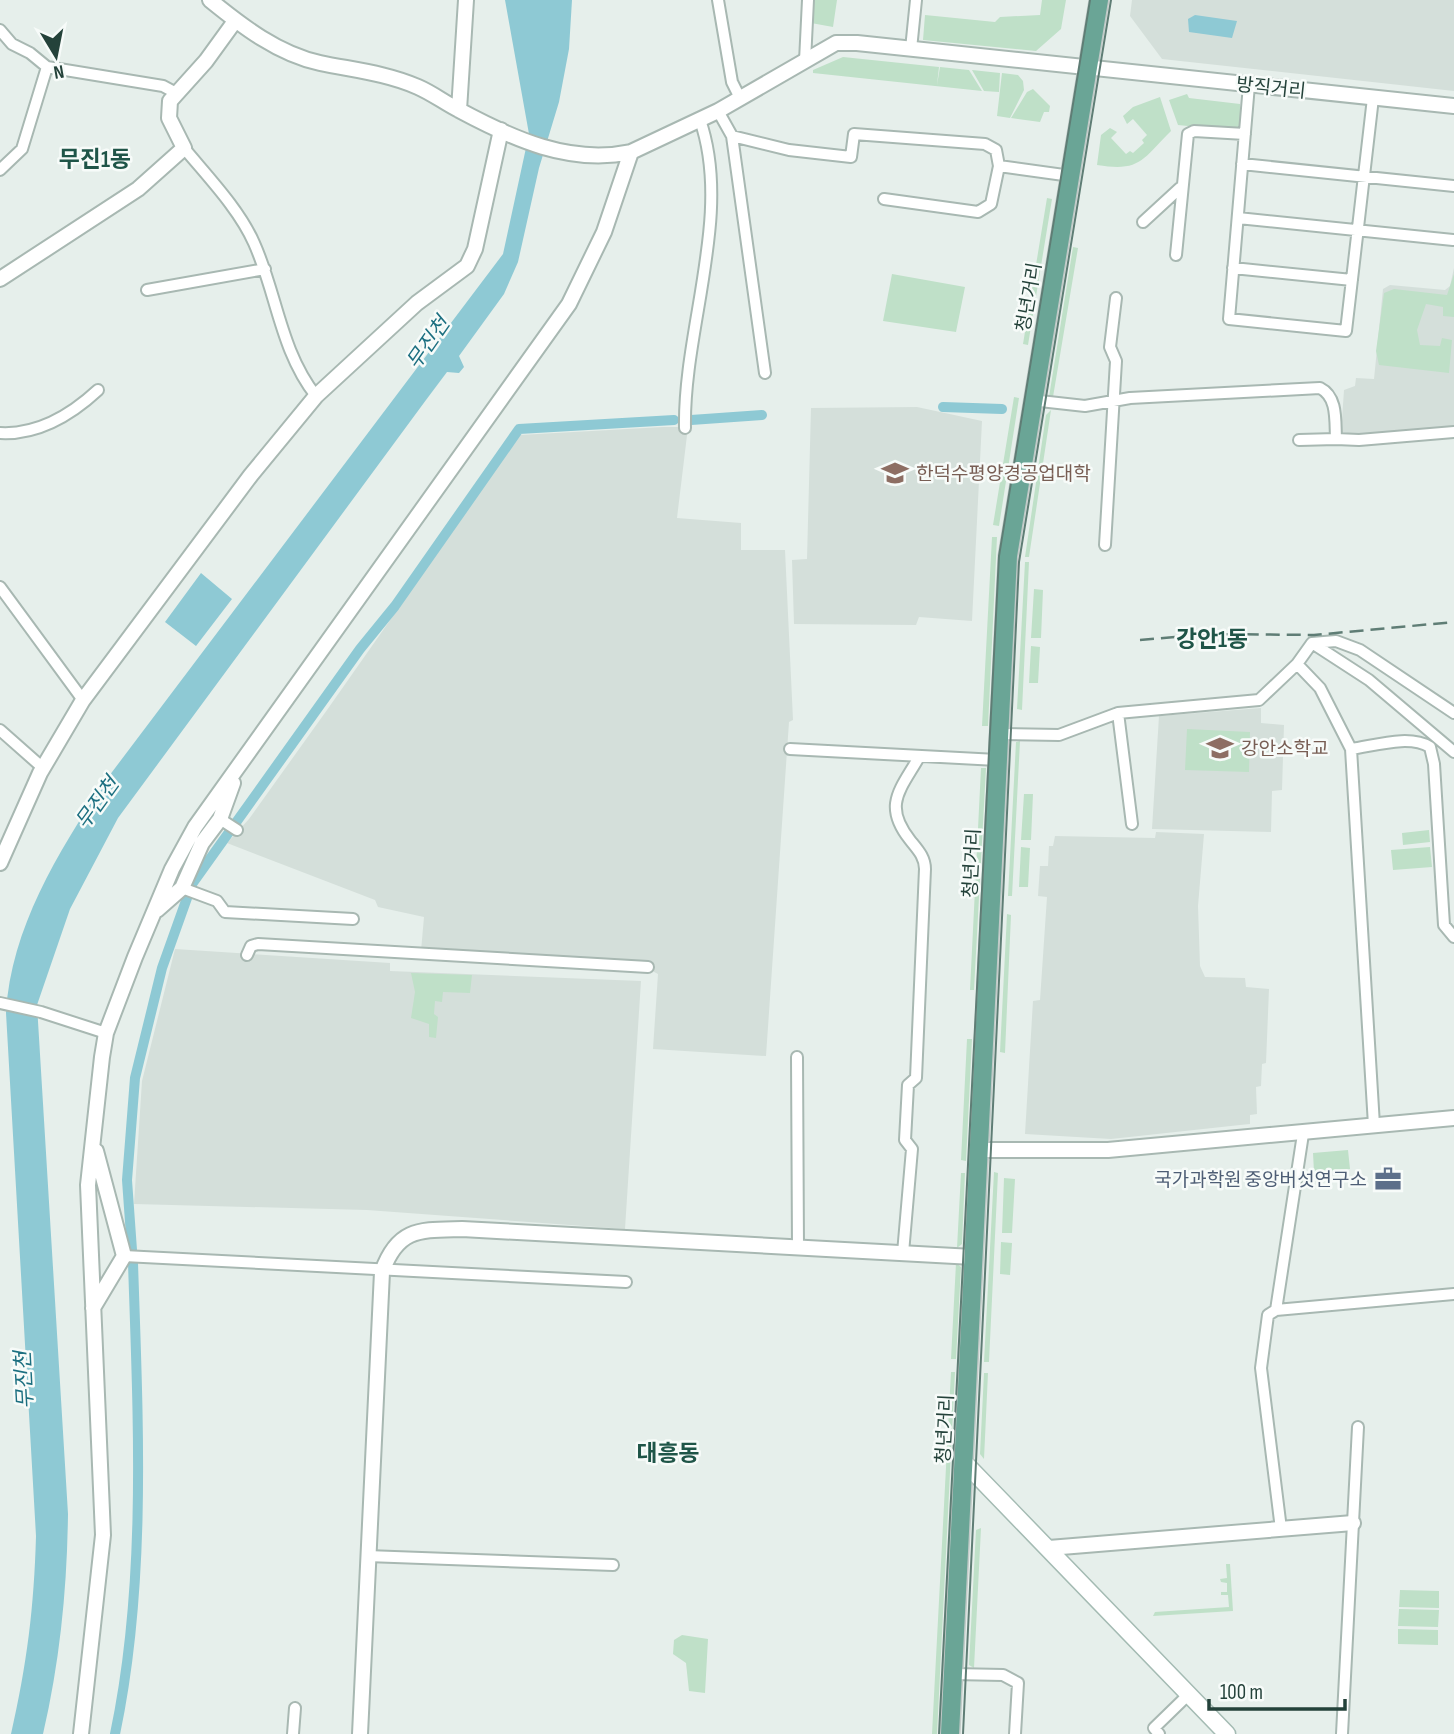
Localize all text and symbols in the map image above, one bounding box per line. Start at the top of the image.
north arrow [21,21,91,91]
text: N [52,59,66,83]
street label: 방직거리 [1235,73,1307,104]
district label: 무진1동 [59,146,131,174]
street label: 청년거리 [1012,261,1047,334]
water label: 무진천 [402,310,457,374]
school or university icon: 한덕수평양경공업대학 [880,458,910,488]
place label: 한덕수평양경공업대학 [916,463,1091,486]
district label: 강안1동 [1176,626,1248,654]
school or university icon: 강안소학교 [1205,733,1235,763]
place label: 강안소학교 [1241,738,1328,761]
water label: 무진천 [70,770,126,834]
street label: 청년거리 [959,828,986,899]
office icon: 국가과학원 중앙버섯연구소 [1373,1164,1403,1194]
place label: 국가과학원 중앙버섯연구소 [1154,1169,1367,1192]
water label: 무진천 [10,1348,38,1410]
street label: 청년거리 [932,1394,959,1465]
district label: 대흥동 [636,1440,700,1468]
scale bar [1209,1668,1346,1712]
text: 100 m [1220,1680,1263,1705]

